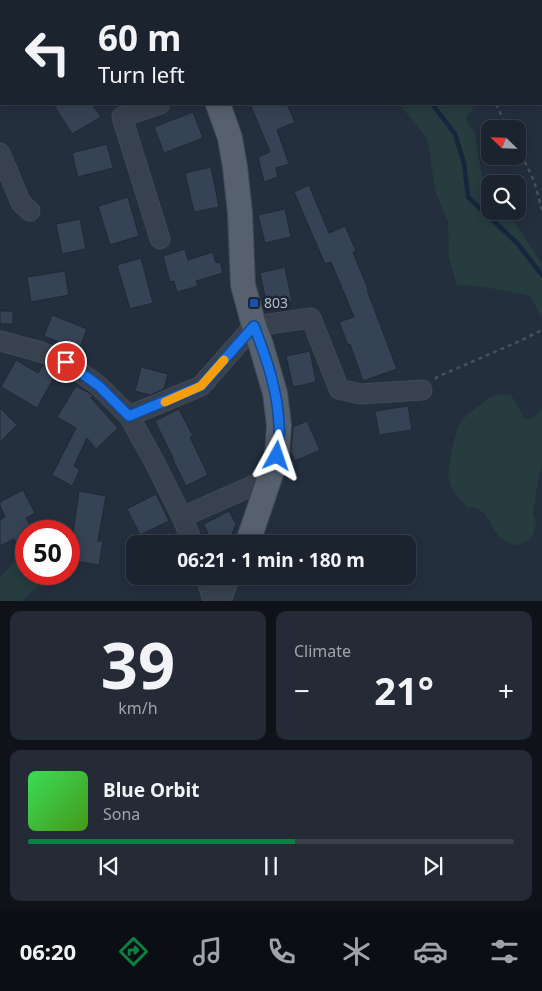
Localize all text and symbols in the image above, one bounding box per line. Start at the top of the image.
text: 60 m [98,14,181,61]
icon: left [15,20,80,85]
text: Turn left [98,59,185,89]
north arrow [481,120,526,165]
map controls [481,120,526,220]
button: search [481,175,526,220]
place label: 803 [264,293,288,312]
marker: 803 [248,297,260,309]
pin [45,341,87,383]
icon: arrive [52,348,80,376]
position arrow [250,429,302,481]
speed limit sign: 50 [15,520,80,585]
text: 06:21 · 1 min · 180 m [177,547,365,573]
text: 39 [101,620,175,708]
text: Climate [294,640,351,662]
text: 21° [374,664,434,716]
text: − [294,671,310,709]
text: + [498,671,514,709]
text: km/h [118,697,158,719]
text: Blue Orbit [103,777,199,803]
text: Sona [103,803,140,825]
icon: previous [95,852,123,880]
icon: pause [257,852,285,880]
icon: next [419,852,447,880]
icon: directions [116,934,151,969]
icon: music [190,934,225,969]
icon: phone [264,934,299,969]
icon: climate [339,934,374,969]
icon: car [413,934,448,969]
icon: filters [487,934,522,969]
text: 06:20 [20,936,76,966]

